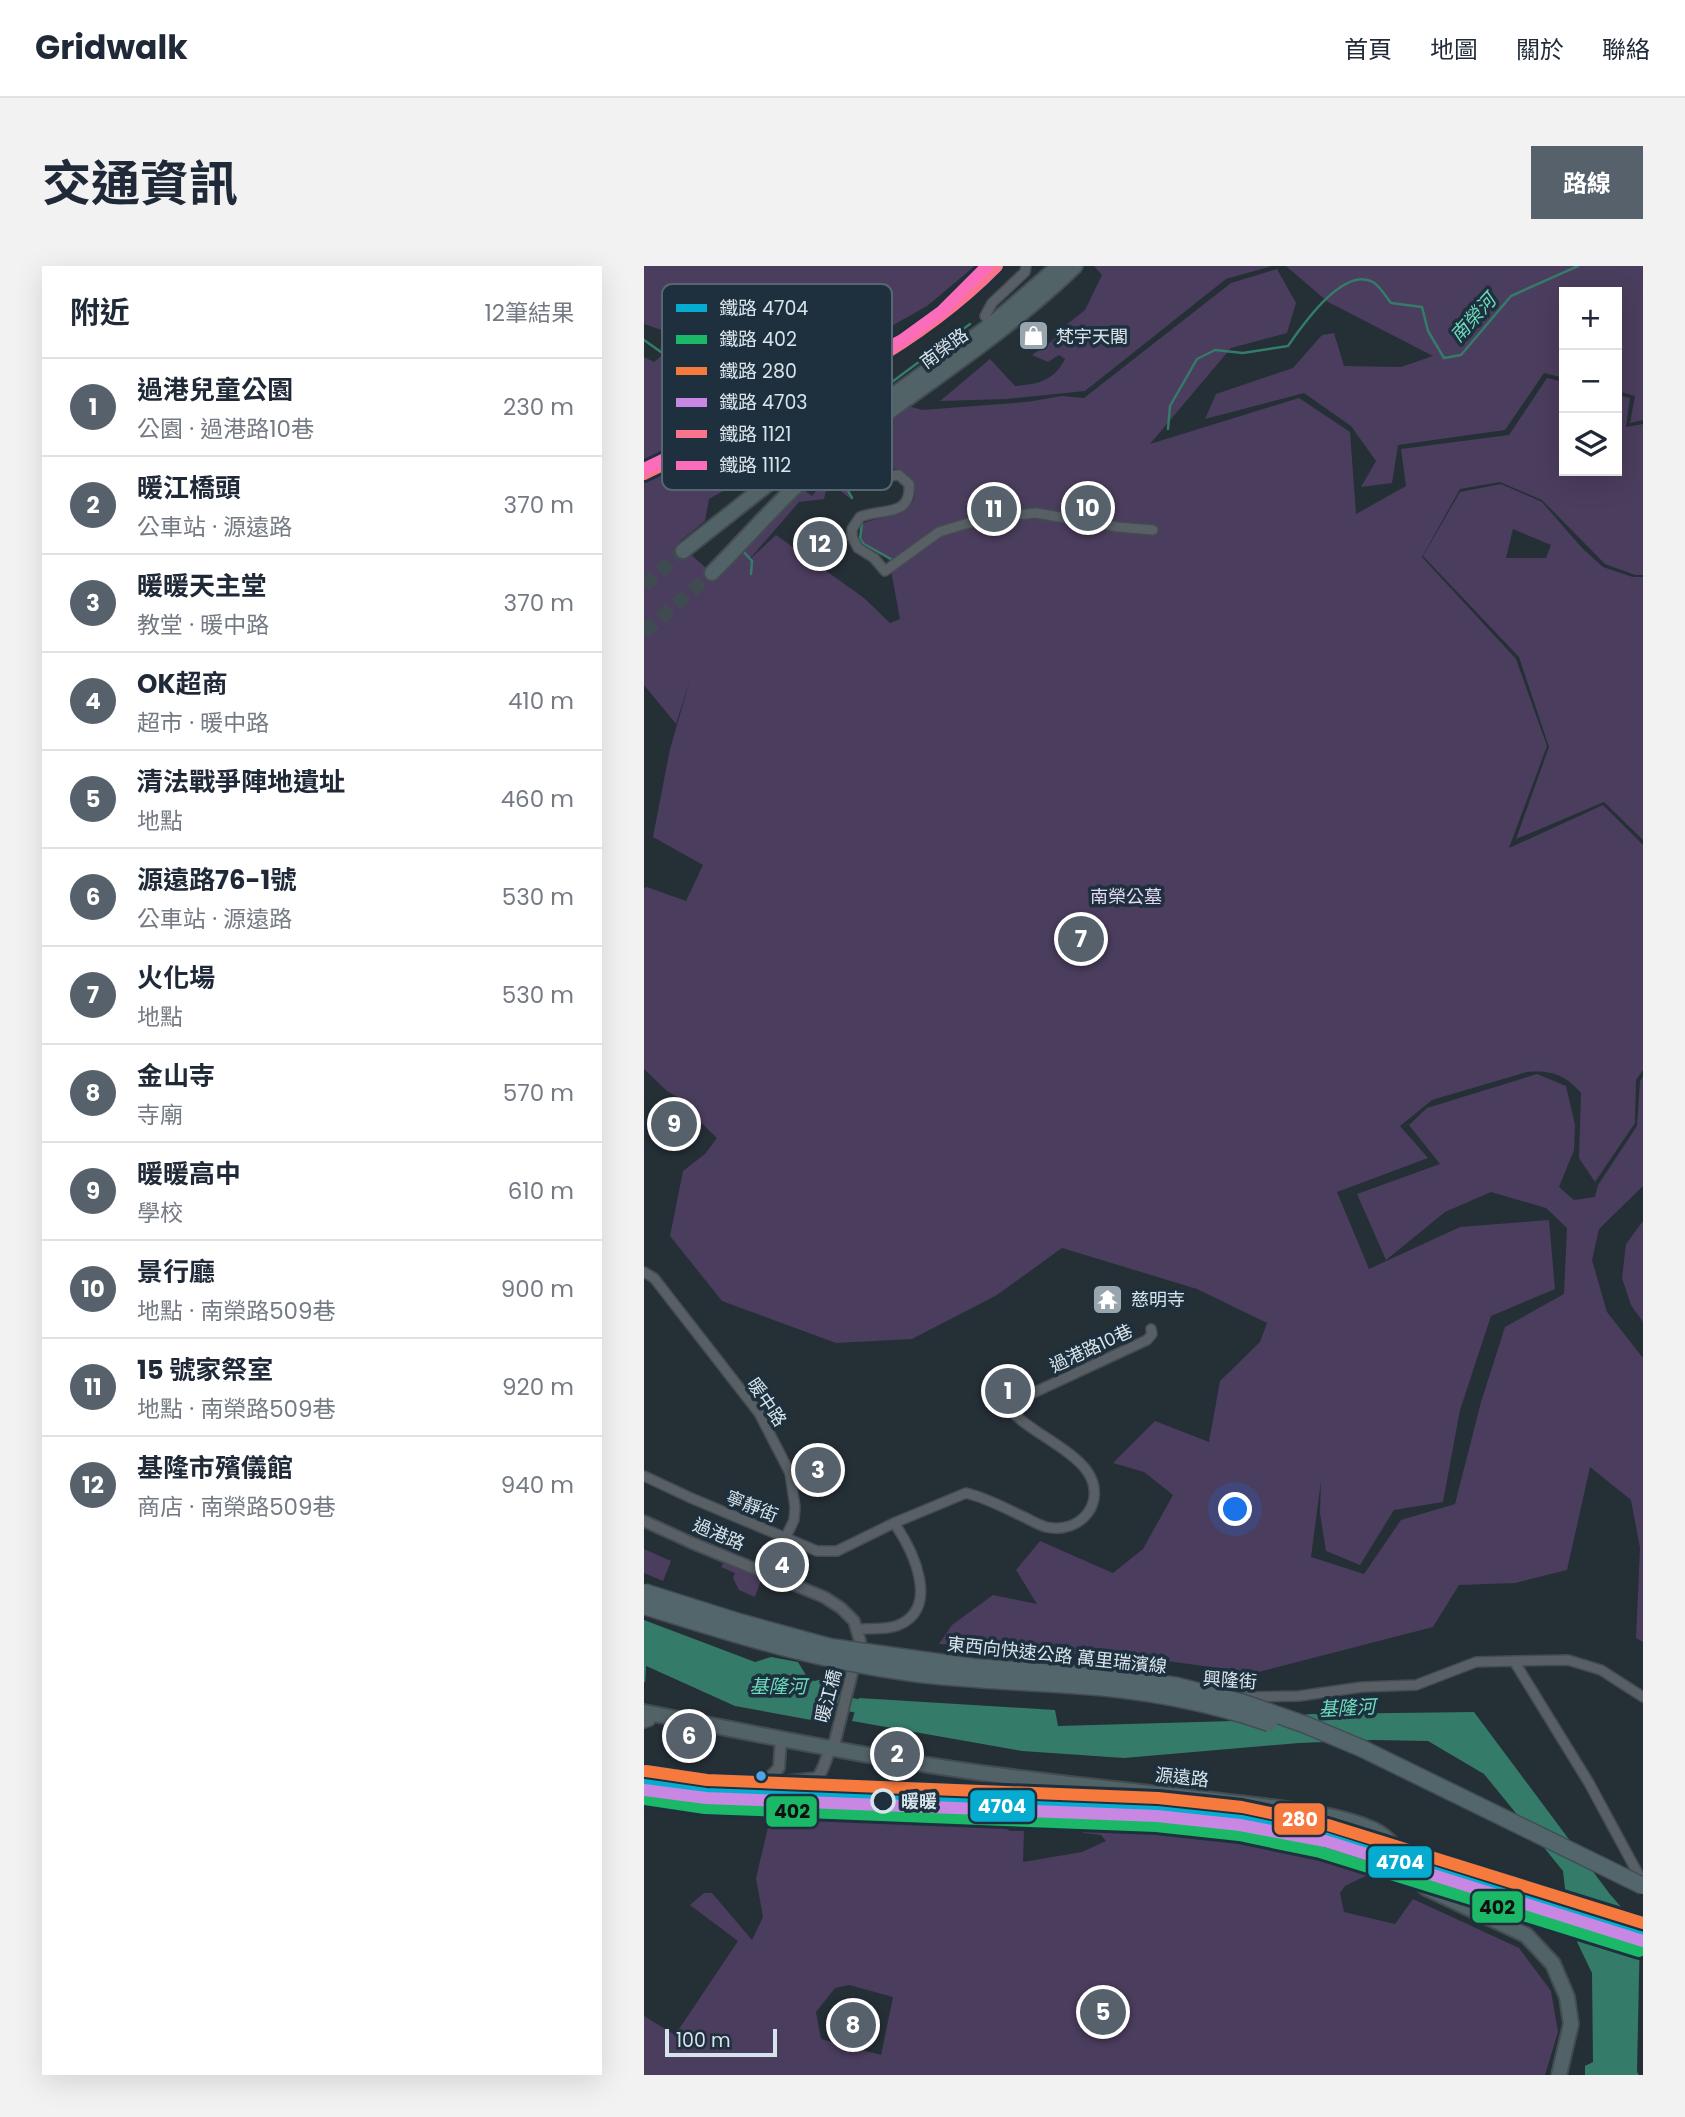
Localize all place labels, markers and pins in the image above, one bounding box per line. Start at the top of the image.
shop icon: 梵宇天閣 [1016,319,1050,353]
place label: 梵宇天閣 [1056,324,1128,349]
pin: 10 [1065,482,1111,534]
pin: 11 [971,483,1017,535]
pin: 12 [797,518,843,570]
pin: 7 [1058,913,1104,965]
pin: 9 [651,1098,697,1150]
temple icon: 慈明寺 [1091,1282,1125,1316]
place label: 慈明寺 [1131,1287,1185,1312]
pin: 1 [985,1365,1031,1417]
pin: 3 [795,1444,841,1496]
pin: 4 [759,1539,805,1591]
pin: 6 [666,1710,712,1762]
pin: 2 [874,1728,920,1780]
unlabelled marker [754,1769,768,1783]
marker: 暖暖 [871,1789,895,1813]
place label: 暖暖 [901,1789,937,1814]
pin: 5 [1080,1986,1126,2038]
pin: 8 [830,1999,876,2051]

